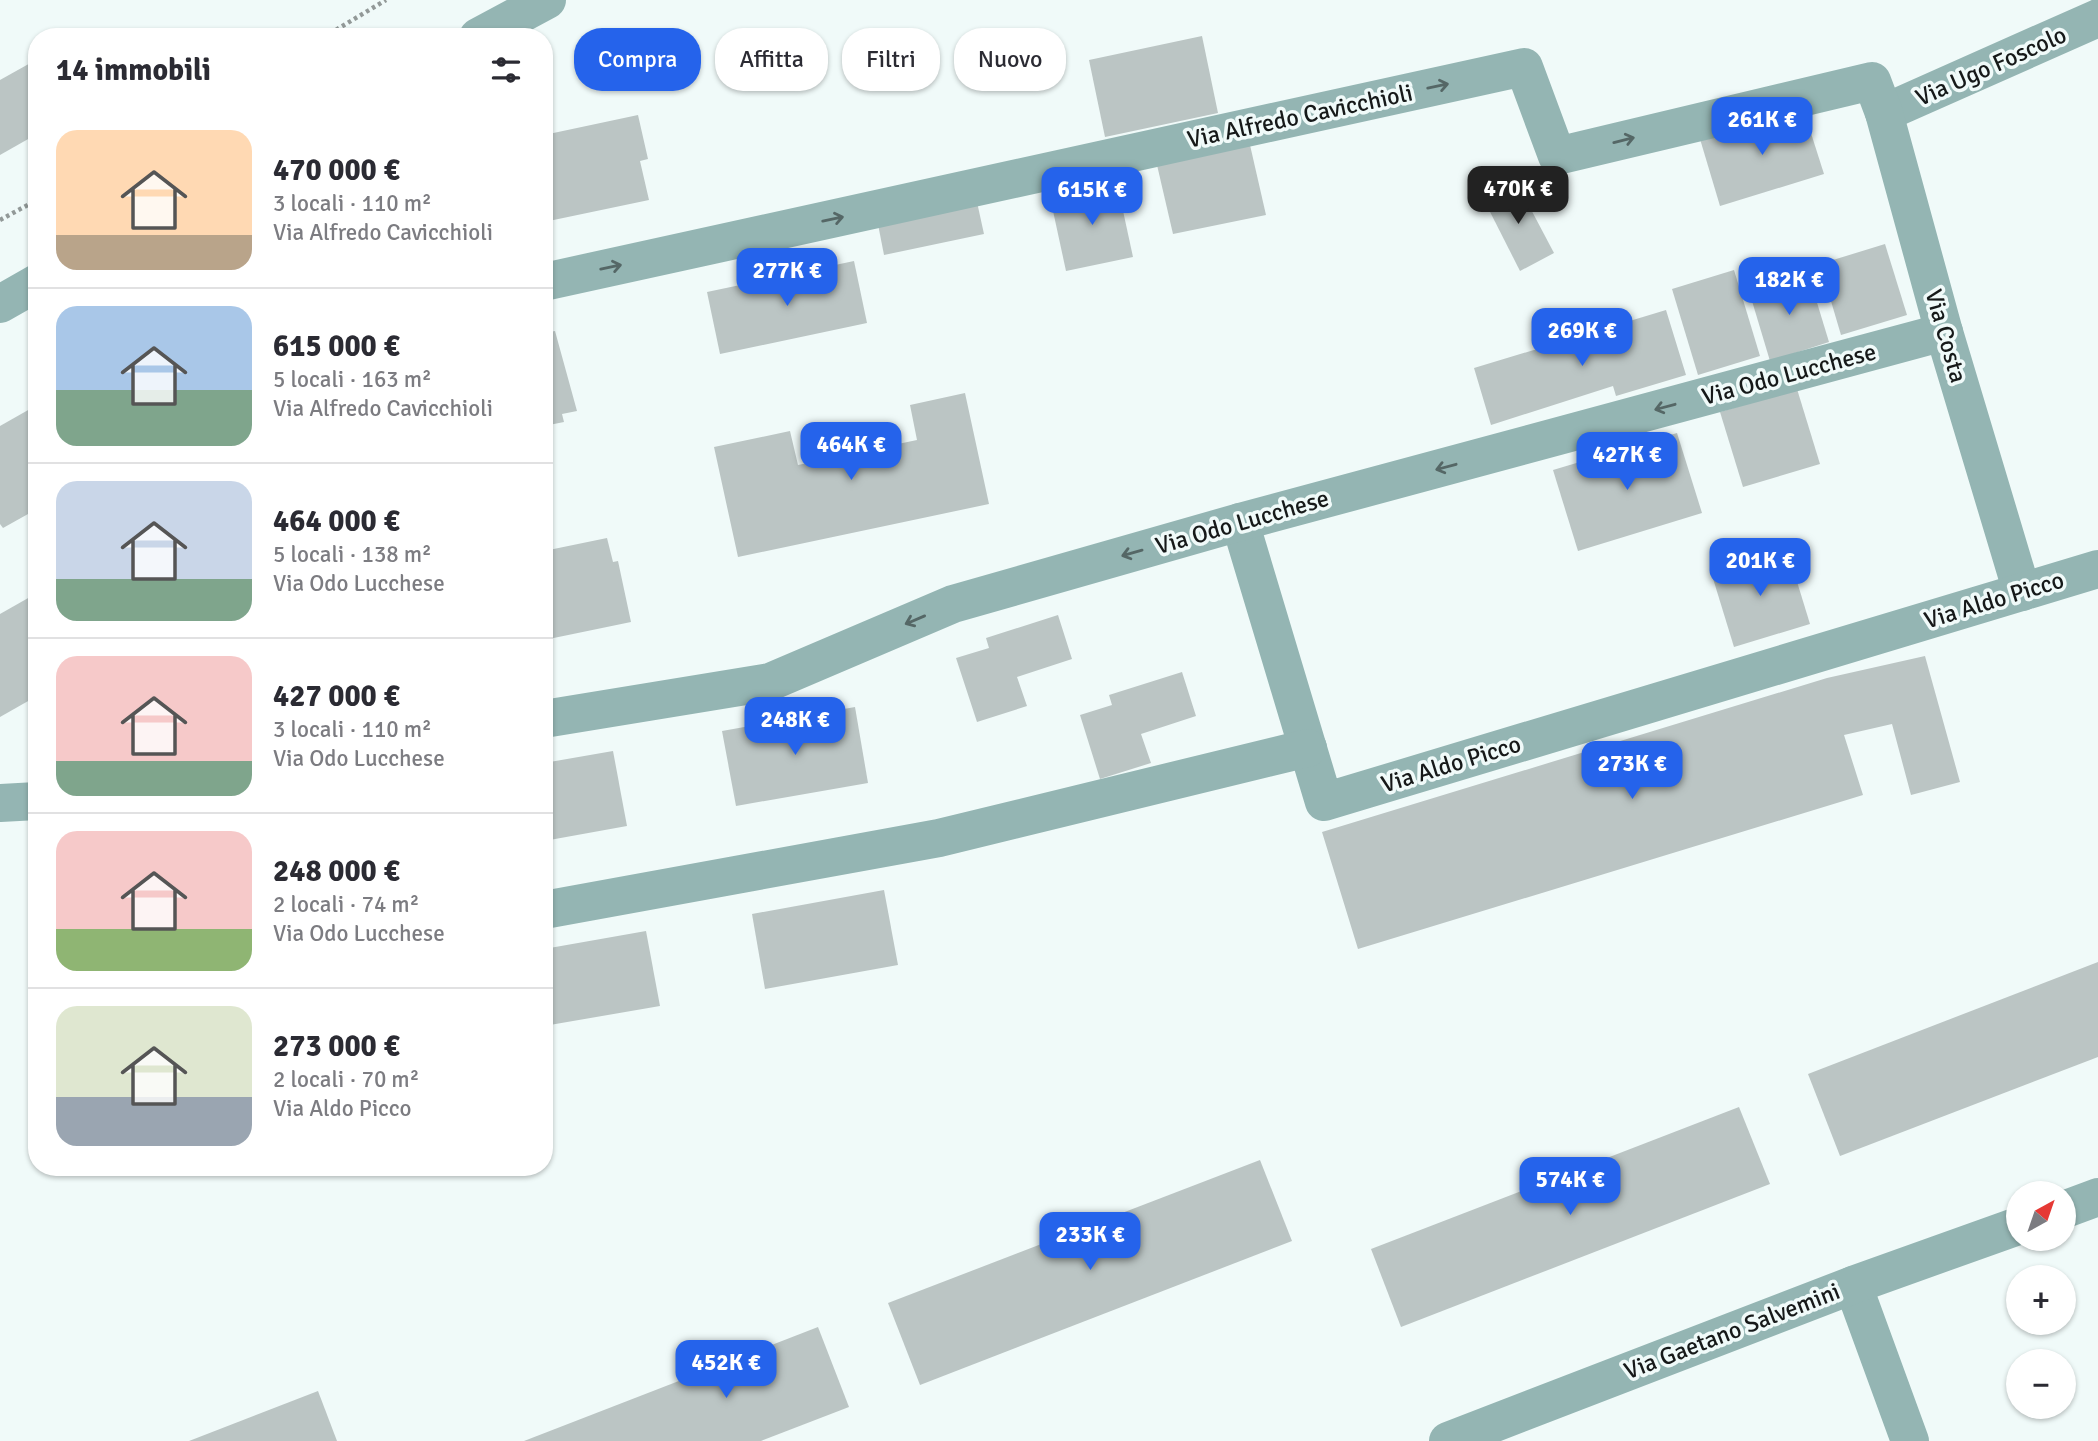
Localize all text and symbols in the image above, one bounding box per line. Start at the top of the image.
street label: Via Ugo Foscolo [1911,19,2071,113]
chip: Compra [574,28,701,91]
chip: Affitta [715,28,828,91]
chip: Filtri [842,28,940,91]
chip: Nuovo [954,28,1066,91]
icon: filters [487,51,525,89]
text: 14 immobili [56,52,211,89]
street label: Via Alfredo Cavicchioli [1185,77,1415,155]
one-way arrow [1426,78,1449,92]
pin: 261K € [1705,97,1819,157]
text: 261K € [1727,105,1797,134]
one-way arrow [1613,133,1635,146]
text: 470 000 € [273,152,400,189]
icon: home [112,158,196,242]
pin: 470K € [1461,166,1575,226]
pin: 615K € [1035,168,1149,227]
text: 470K € [1483,174,1553,203]
text: 615K € [1057,175,1127,204]
text: 3 locali · 110 m² [273,189,432,218]
one-way arrow [821,211,844,225]
text: Via Alfredo Cavicchioli [273,218,493,247]
pin: 277K € [730,248,844,308]
text: 277K € [752,256,822,285]
pin: 182K € [1732,258,1846,317]
one-way arrow [599,260,622,274]
text: 182K € [1754,265,1824,294]
street label: Via Costa [1918,286,1974,386]
pin: 269K € [1525,308,1639,368]
text: 269K € [1547,316,1617,345]
text: 615 000 € [273,328,400,365]
icon: home [112,334,196,418]
street label: Via Odo Lucchese [1699,336,1879,412]
text: 5 locali · 163 m² [273,365,432,394]
text: Via Alfredo Cavicchioli [273,394,493,423]
one-way arrow [1654,402,1676,415]
pin: 464K € [794,422,908,482]
text: 464K € [816,430,886,459]
pin: 427K € [1570,433,1684,492]
text: 427K € [1592,440,1662,469]
one-way arrow [1435,461,1457,474]
street label: Via Odo Lucchese [1152,483,1332,561]
text: 464 000 € [273,503,400,540]
icon: home [112,509,196,593]
pin: 201K € [1703,538,1817,598]
text: 5 locali · 138 m² [273,540,432,569]
text: 201K € [1725,546,1795,575]
one-way arrow [1121,547,1144,560]
street label: Via Aldo Picco [1921,565,2067,635]
text: Via Odo Lucchese [273,569,445,598]
one-way arrow [905,615,926,628]
text: 427 000 € [273,678,400,715]
icon: home [112,684,196,768]
pin: 248K € [738,698,852,757]
text: 248K € [760,705,830,734]
text: 3 locali · 110 m² [273,715,432,744]
street label: Via Aldo Picco [1378,729,1524,799]
pin: 273K € [1575,742,1689,801]
text: Via Odo Lucchese [273,744,445,773]
text: 273K € [1597,749,1667,778]
text: 248 000 € [273,853,400,890]
icon: home [112,859,196,943]
text: 2 locali · 74 m² [273,890,419,919]
text: Via Odo Lucchese [273,919,445,948]
text: 273 000 € [273,1028,400,1065]
icon: home [112,1034,196,1118]
text: 2 locali · 70 m² [273,1065,419,1094]
text: Via Aldo Picco [273,1094,412,1123]
pin: 574K € [1513,1158,1627,1217]
text: 574K € [1535,1165,1605,1194]
north arrow [2006,1181,2076,1251]
map controls [2006,1181,2076,1419]
pin: 233K € [1033,1212,1147,1272]
text: 233K € [1055,1220,1125,1249]
button: + [2006,1265,2076,1335]
street label: Via Gaetano Salvemini [1620,1276,1844,1386]
pin: 452K € [669,1340,783,1400]
text: 452K € [691,1348,761,1377]
button: − [2006,1349,2076,1419]

